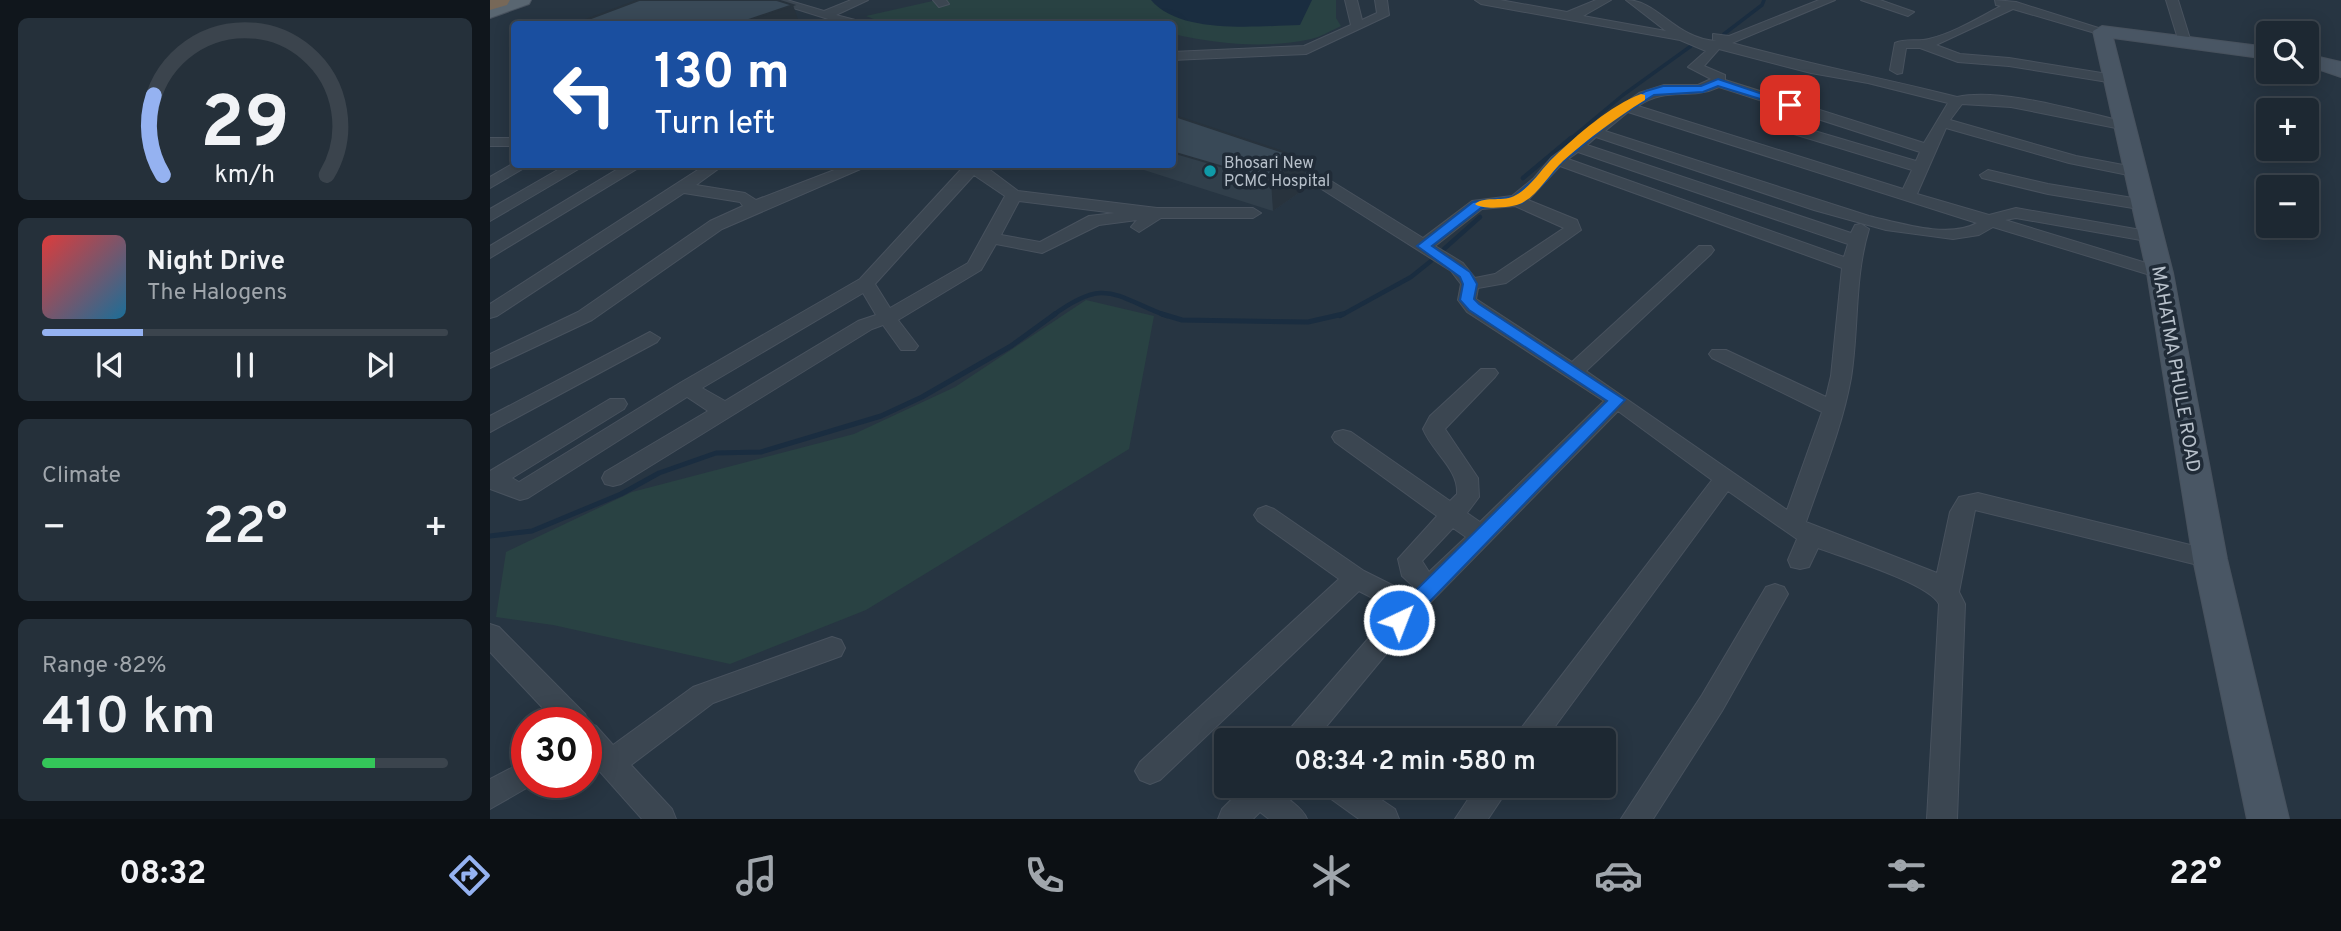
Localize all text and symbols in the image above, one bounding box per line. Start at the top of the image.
map controls [2256,21,2319,238]
button: search [2256,21,2319,84]
text: 130 m [654,44,790,106]
icon: left [539,49,630,140]
pin [1760,75,1820,135]
text: 29 [200,82,290,174]
icon: arrive [1771,86,1809,124]
button: + [2256,98,2319,161]
text: Turn left [654,105,775,145]
place label: Bhosari New PCMC Hospital [1224,154,1330,192]
text: km/h [215,160,275,192]
marker: Bhosari New PCMC Hospital [1202,163,1218,179]
button: − [2256,175,2319,238]
text: Night Drive [147,246,285,279]
street label: MAHATMA PHULE ROAD [2145,264,2205,475]
text: The Halogens [147,279,287,308]
icon: previous [91,346,129,384]
icon: pause [226,346,264,384]
icon: next [361,346,399,384]
text: Climate [42,462,121,491]
text: 22° [202,496,288,562]
text: − [42,505,67,554]
text: + [423,505,448,554]
position arrow [1362,583,1436,657]
text: Range · 82% [42,652,166,681]
text: 410 km [42,686,216,752]
speed limit sign: 30 [511,707,602,798]
text: 08:34 · 2 min · 580 m [1294,746,1536,779]
icon: directions [445,851,494,900]
icon: music [732,851,781,900]
icon: phone [1020,851,1069,900]
icon: climate [1307,851,1356,900]
icon: car [1594,851,1643,900]
icon: filters [1882,851,1931,900]
text: 08:32 [119,855,206,895]
text: 22° [2169,855,2222,895]

